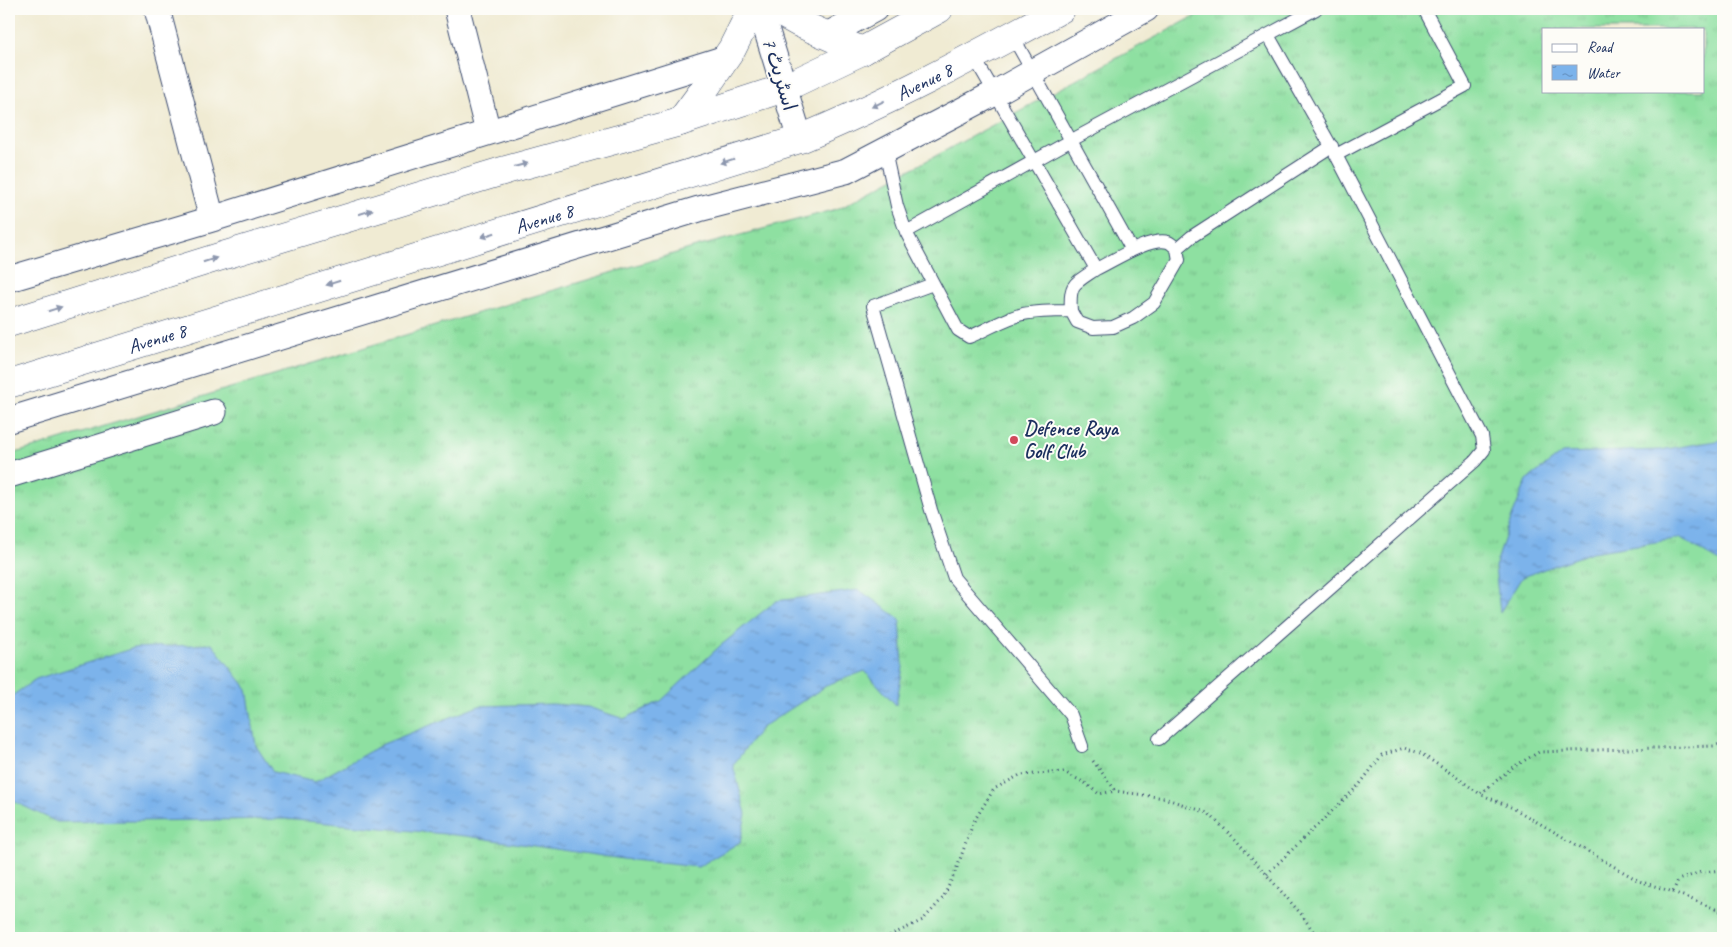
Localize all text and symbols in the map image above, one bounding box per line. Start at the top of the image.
legend [1542,28,1704,92]
street label: اسٹریٹ 7 [757,35,802,114]
text: Road [1587,38,1614,57]
street label: Avenue 8 [892,56,959,107]
text: Water [1587,64,1621,83]
one-way arrow [871,100,885,108]
one-way arrow [719,158,734,166]
one-way arrow [514,161,529,169]
street label: Avenue 8 [512,197,578,240]
one-way arrow [358,208,373,216]
one-way arrow [480,232,495,240]
one-way arrow [203,255,218,263]
one-way arrow [325,280,340,288]
one-way arrow [48,304,63,312]
street label: Avenue 8 [125,317,191,359]
place label: Defence Raya Golf Club [1024,416,1120,464]
marker: Defence Raya Golf Club [1008,434,1020,446]

